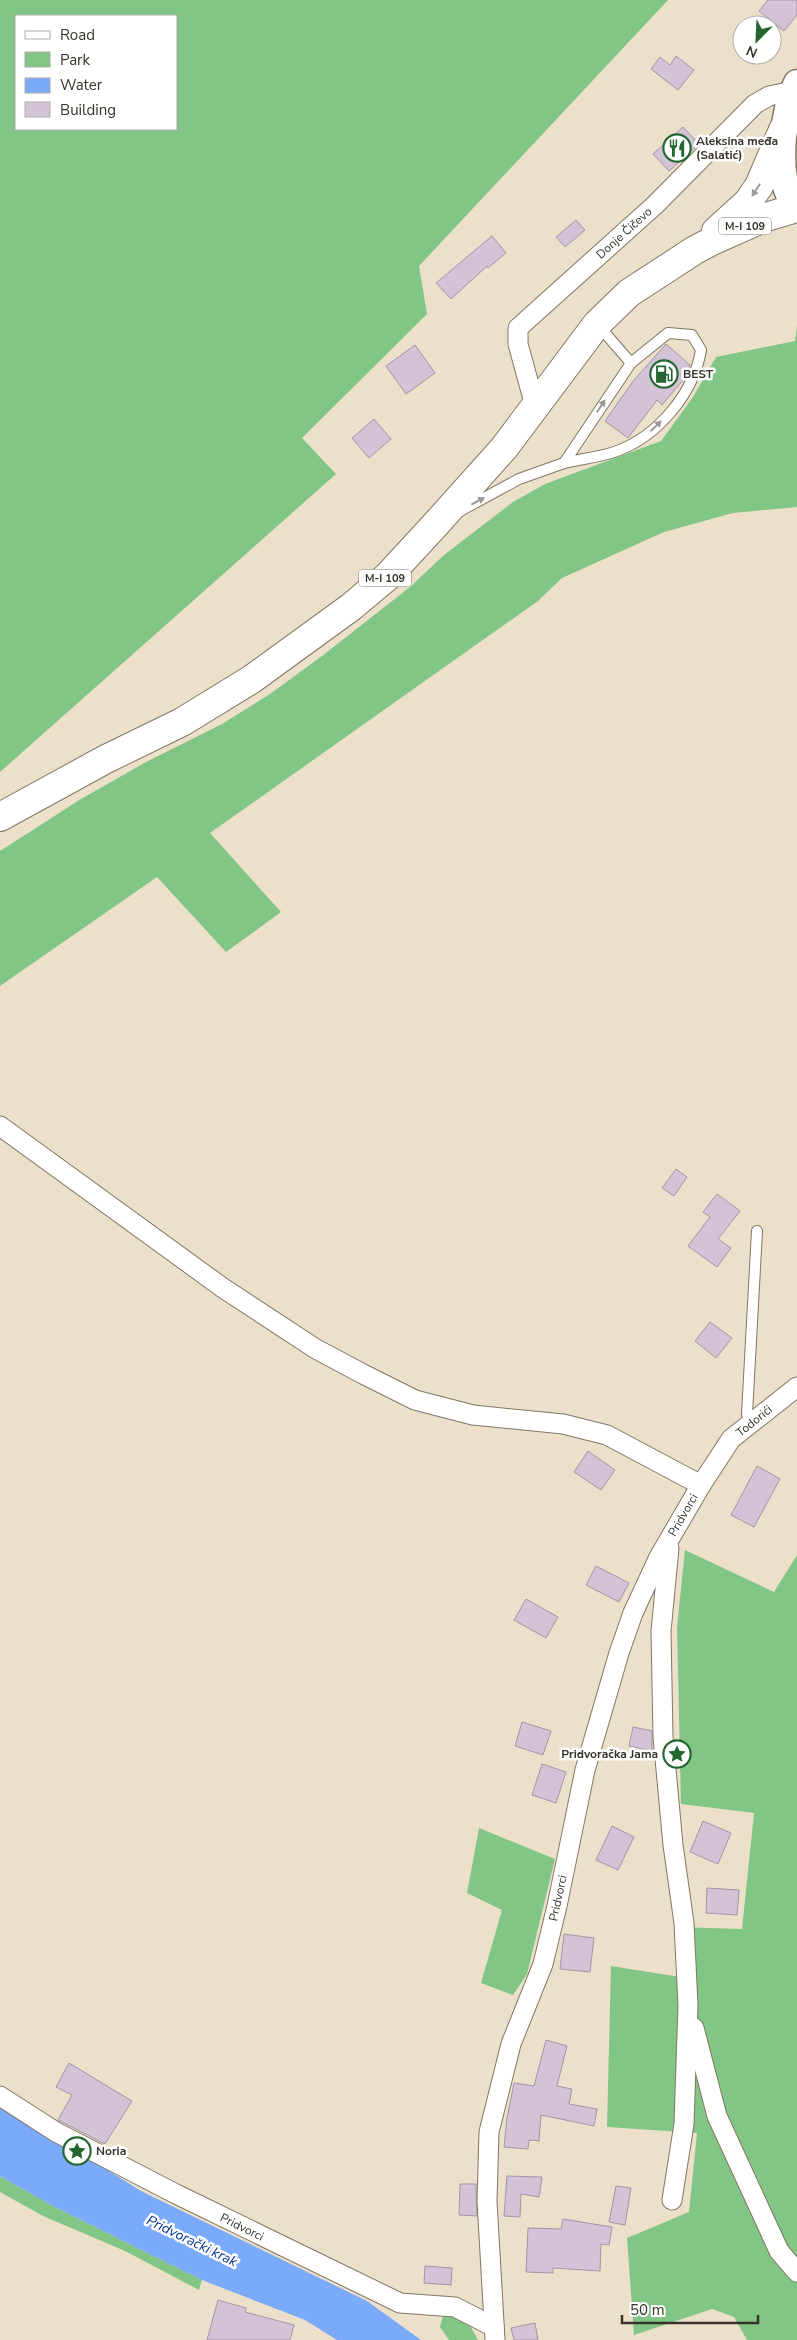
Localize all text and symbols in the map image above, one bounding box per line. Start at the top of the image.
legend [15,15,178,130]
north arrow [732,15,782,65]
text: Road [60,25,95,45]
text: N [743,41,761,62]
text: Park [60,50,90,70]
text: Water [60,75,103,95]
text: Building [60,100,116,120]
restaurant icon: Aleksina međa (Salatić) [662,133,692,163]
place label: Aleksina međa (Salatić) [696,133,778,163]
one-way arrow [751,183,760,197]
street label: Donje Čičevo [593,203,656,262]
road number: M-I 109 [719,218,771,235]
fuel station icon: BEST [649,359,679,389]
place label: BEST [683,366,714,382]
one-way arrow [596,400,606,413]
one-way arrow [650,420,662,432]
one-way arrow [470,497,485,505]
road number: M-I 109 [359,570,411,586]
street label: Todorići [733,1402,775,1440]
street label: Pridvorci [664,1491,702,1539]
place icon: Pridvoračka Jama [662,1739,692,1769]
place label: Pridvoračka Jama [561,1746,658,1762]
street label: Pridvorci [545,1873,571,1923]
place icon: Noria [62,2136,92,2166]
place label: Noria [96,2143,126,2159]
street label: Pridvorci [217,2210,267,2244]
water label: Pridvorački krak [143,2211,242,2272]
scale bar [622,2292,758,2324]
text: 50 m [630,2300,665,2320]

